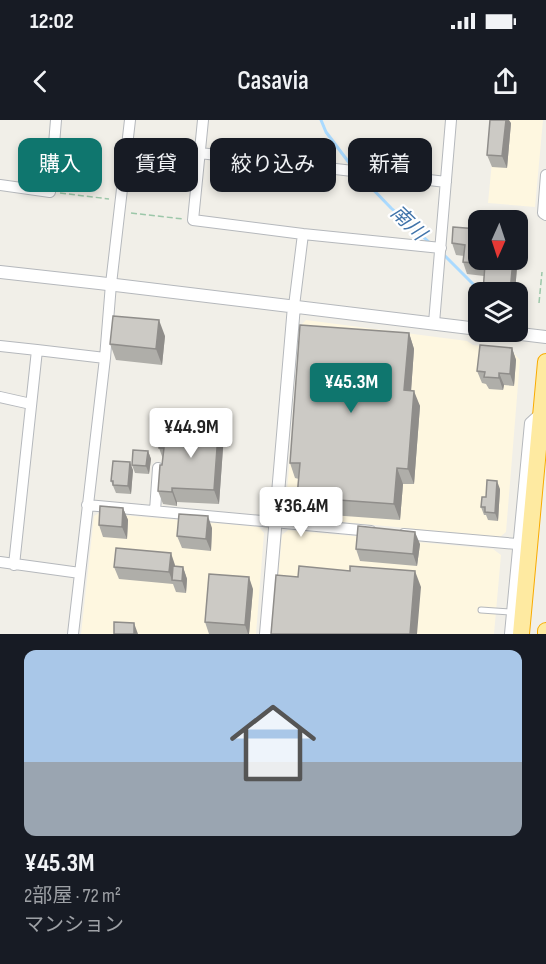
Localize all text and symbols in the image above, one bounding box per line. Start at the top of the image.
text: 12:02 [30,8,74,35]
icon: back [24,65,57,98]
text: Casavia [237,65,309,97]
icon: share [489,65,522,98]
chip: 購入 [18,138,102,192]
chip: 賃貸 [114,138,198,192]
chip: 絞り込み [210,138,336,192]
chip: 新着 [348,138,432,192]
water label: 南川 [385,200,432,247]
north arrow [468,210,528,270]
map controls [468,210,528,342]
button: layers [468,282,528,342]
pin: ¥45.3M [302,363,400,414]
text: ¥45.3M [324,370,378,394]
pin: ¥44.9M [142,408,240,459]
text: ¥44.9M [163,415,219,439]
pin: ¥36.4M [252,487,350,538]
text: ¥36.4M [274,494,328,518]
icon: home [219,689,327,797]
text: ¥45.3M [24,848,94,879]
text: 2部屋 · 72 m² [24,884,121,908]
text: マンション [24,913,124,937]

